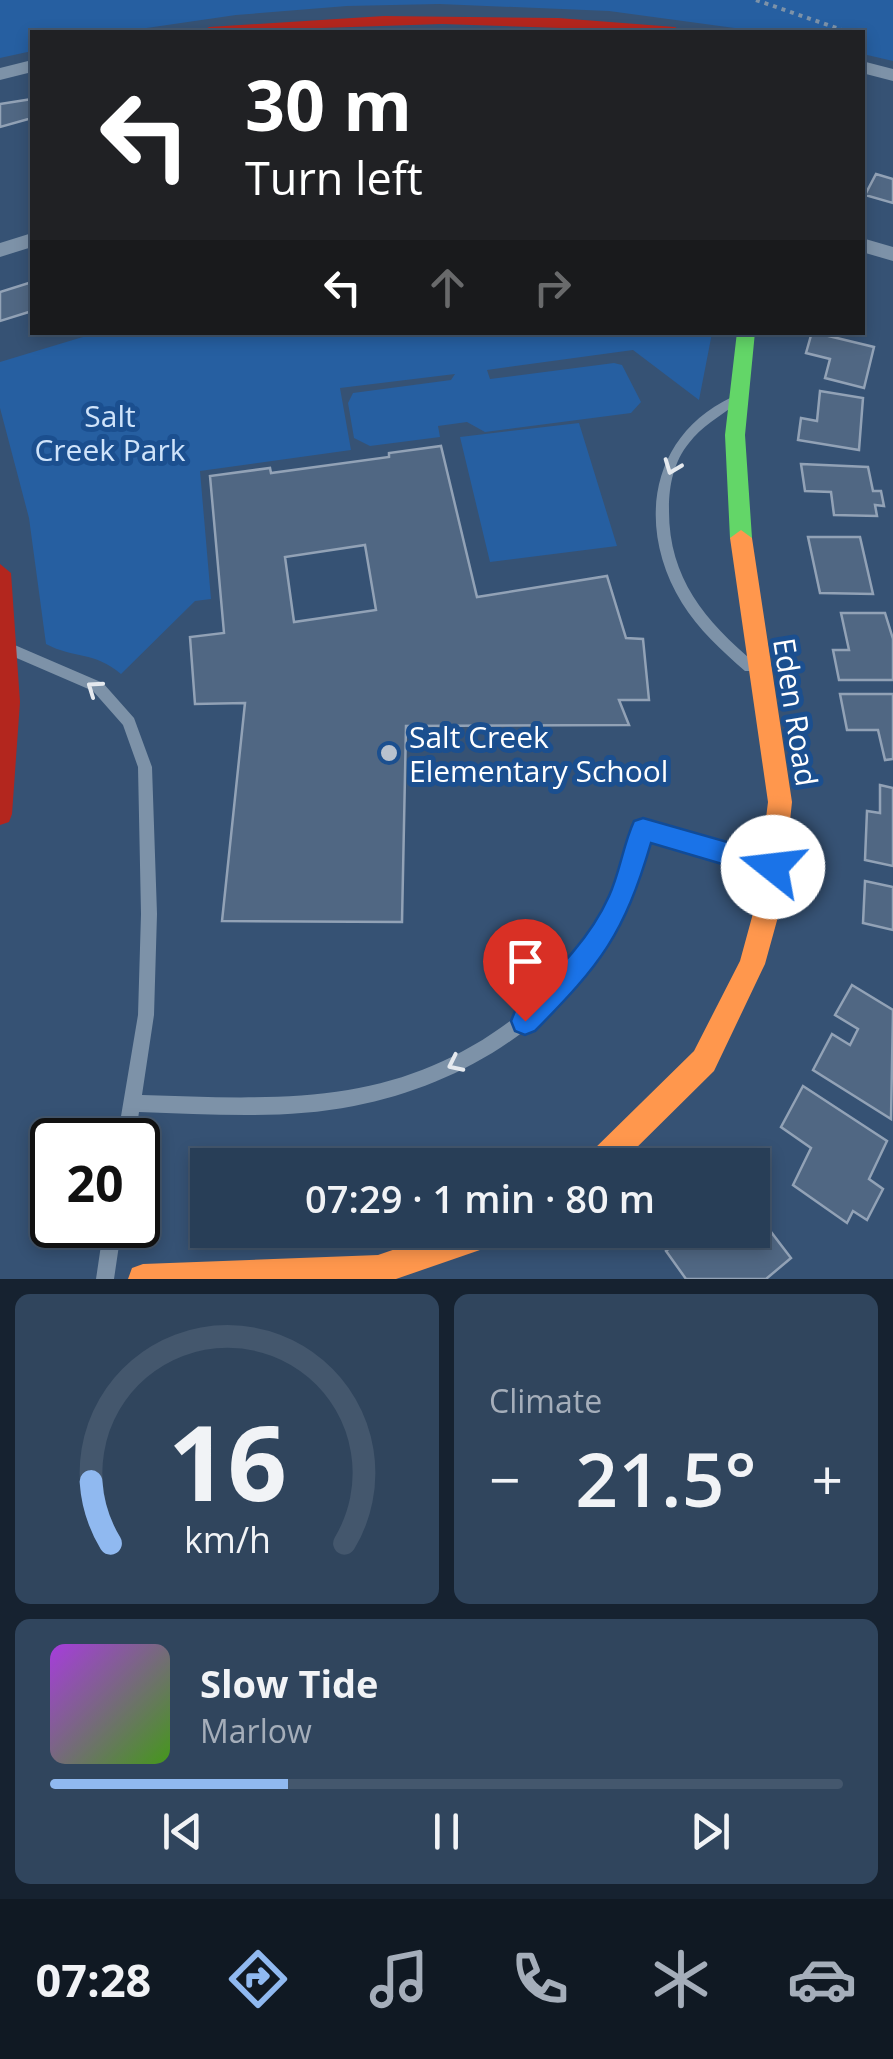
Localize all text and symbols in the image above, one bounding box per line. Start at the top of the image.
text: 30 m [245,56,412,152]
icon: left [80,70,210,200]
text: Turn left [245,147,423,208]
icon: left [315,260,370,315]
icon: ahead [420,260,475,315]
icon: right [525,260,580,315]
park label: Salt Creek Park [34,395,186,470]
one-way arrow [663,457,683,475]
street label: Eden Road [764,635,828,789]
one-way arrow [87,682,105,700]
place label: Salt Creek Elementary School [409,716,668,791]
marker: Salt Creek Elementary School [378,742,400,764]
position arrow [721,815,825,919]
pin [483,919,568,1022]
icon: arrive [498,934,553,989]
one-way arrow [447,1052,465,1072]
speed limit sign: 20 [30,1118,160,1248]
text: 07:29 · 1 min · 80 m [305,1172,655,1224]
text: Climate [489,1379,602,1422]
text: 16 [168,1390,286,1531]
text: 21.5° [575,1427,757,1529]
text: − [489,1441,520,1516]
text: + [812,1441,843,1516]
text: km/h [184,1515,270,1563]
text: Slow Tide [200,1657,379,1709]
text: Marlow [200,1709,312,1752]
icon: previous [155,1804,210,1859]
icon: pause [419,1804,474,1859]
icon: next [683,1804,738,1859]
icon: directions [223,1944,293,2014]
icon: music [364,1944,434,2014]
icon: phone [505,1944,575,2014]
icon: climate [646,1944,716,2014]
icon: car [787,1944,857,2014]
text: 07:28 [36,1949,151,2010]

